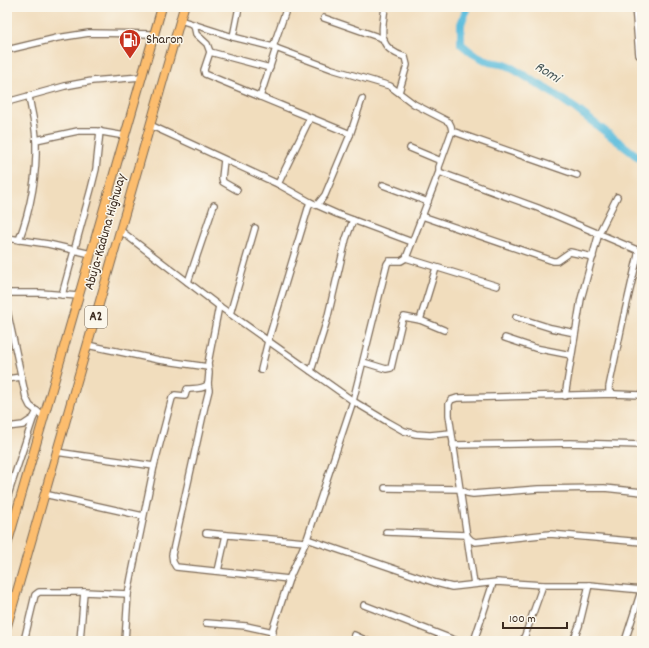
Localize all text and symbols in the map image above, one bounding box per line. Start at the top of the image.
fuel station icon: Sharon [117,27,143,60]
place label: Sharon [146,30,183,50]
water label: Romi [530,57,566,91]
street label: Abuja-Kaduna Highway [80,171,132,293]
road number: A2 [85,306,107,328]
scale bar [503,604,567,630]
text: 100 m [509,611,536,628]

